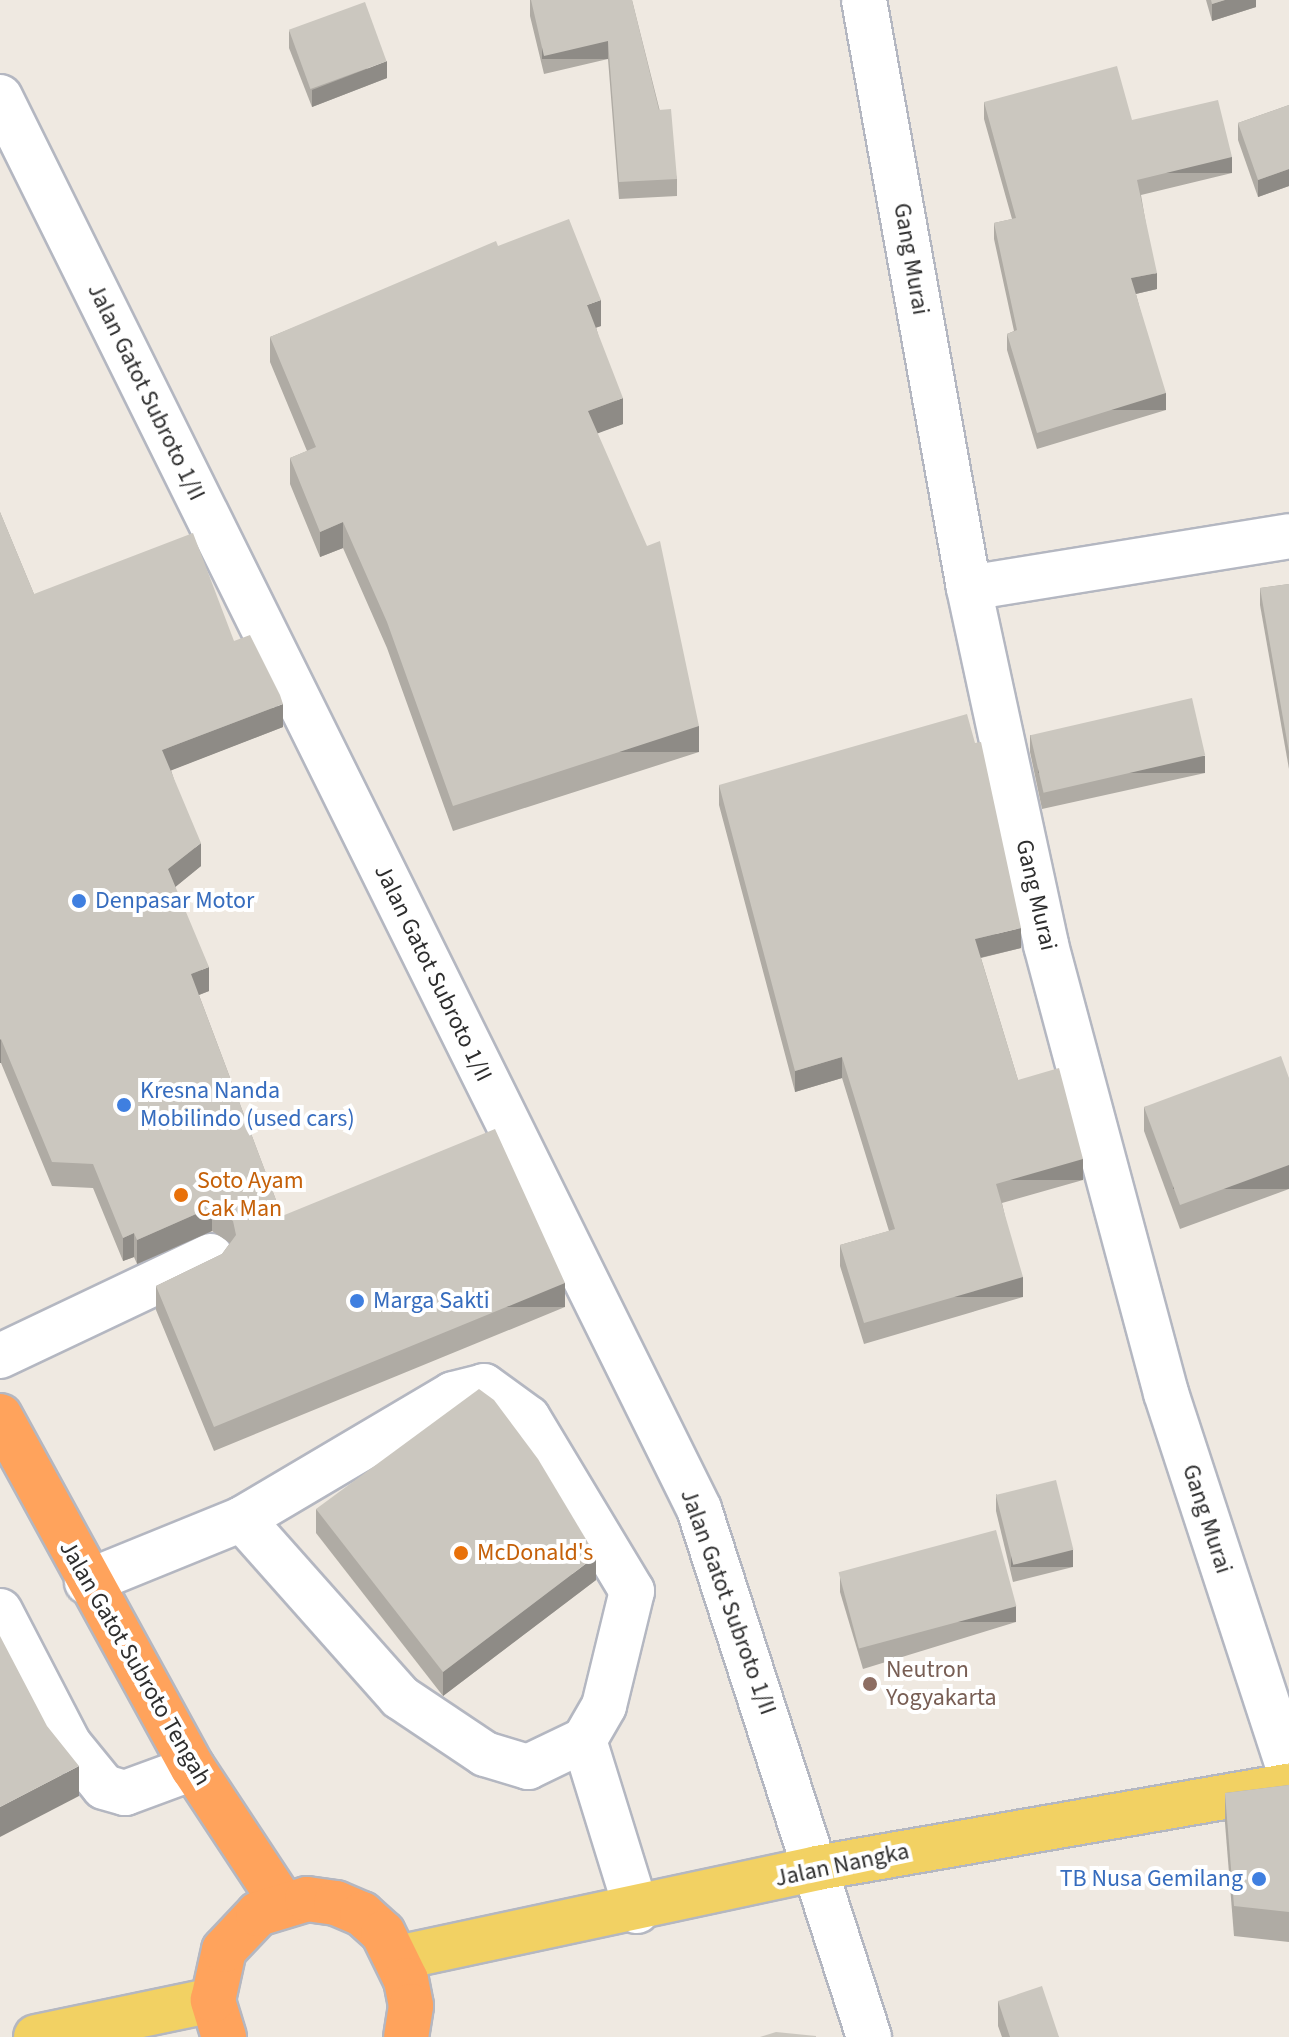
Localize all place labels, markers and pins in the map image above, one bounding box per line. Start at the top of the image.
place label: Denpasar Motor [95,887,254,915]
marker: Denpasar Motor [70,892,88,910]
place label: Kresna Nanda Mobilindo (used cars) [140,1077,355,1133]
marker: Kresna Nanda Mobilindo (used cars) [115,1096,133,1114]
place label: Soto Ayam Cak Man [197,1167,304,1223]
marker: Soto Ayam Cak Man [172,1186,190,1204]
place label: Marga Sakti [373,1287,490,1315]
marker: Marga Sakti [348,1292,366,1310]
place label: McDonald's [477,1539,593,1567]
marker: McDonald's [452,1544,470,1562]
place label: Neutron Yogyakarta [886,1656,996,1712]
marker: Neutron Yogyakarta [861,1675,879,1693]
place label: TB Nusa Gemilang [1060,1865,1243,1893]
marker: TB Nusa Gemilang [1250,1870,1268,1888]

